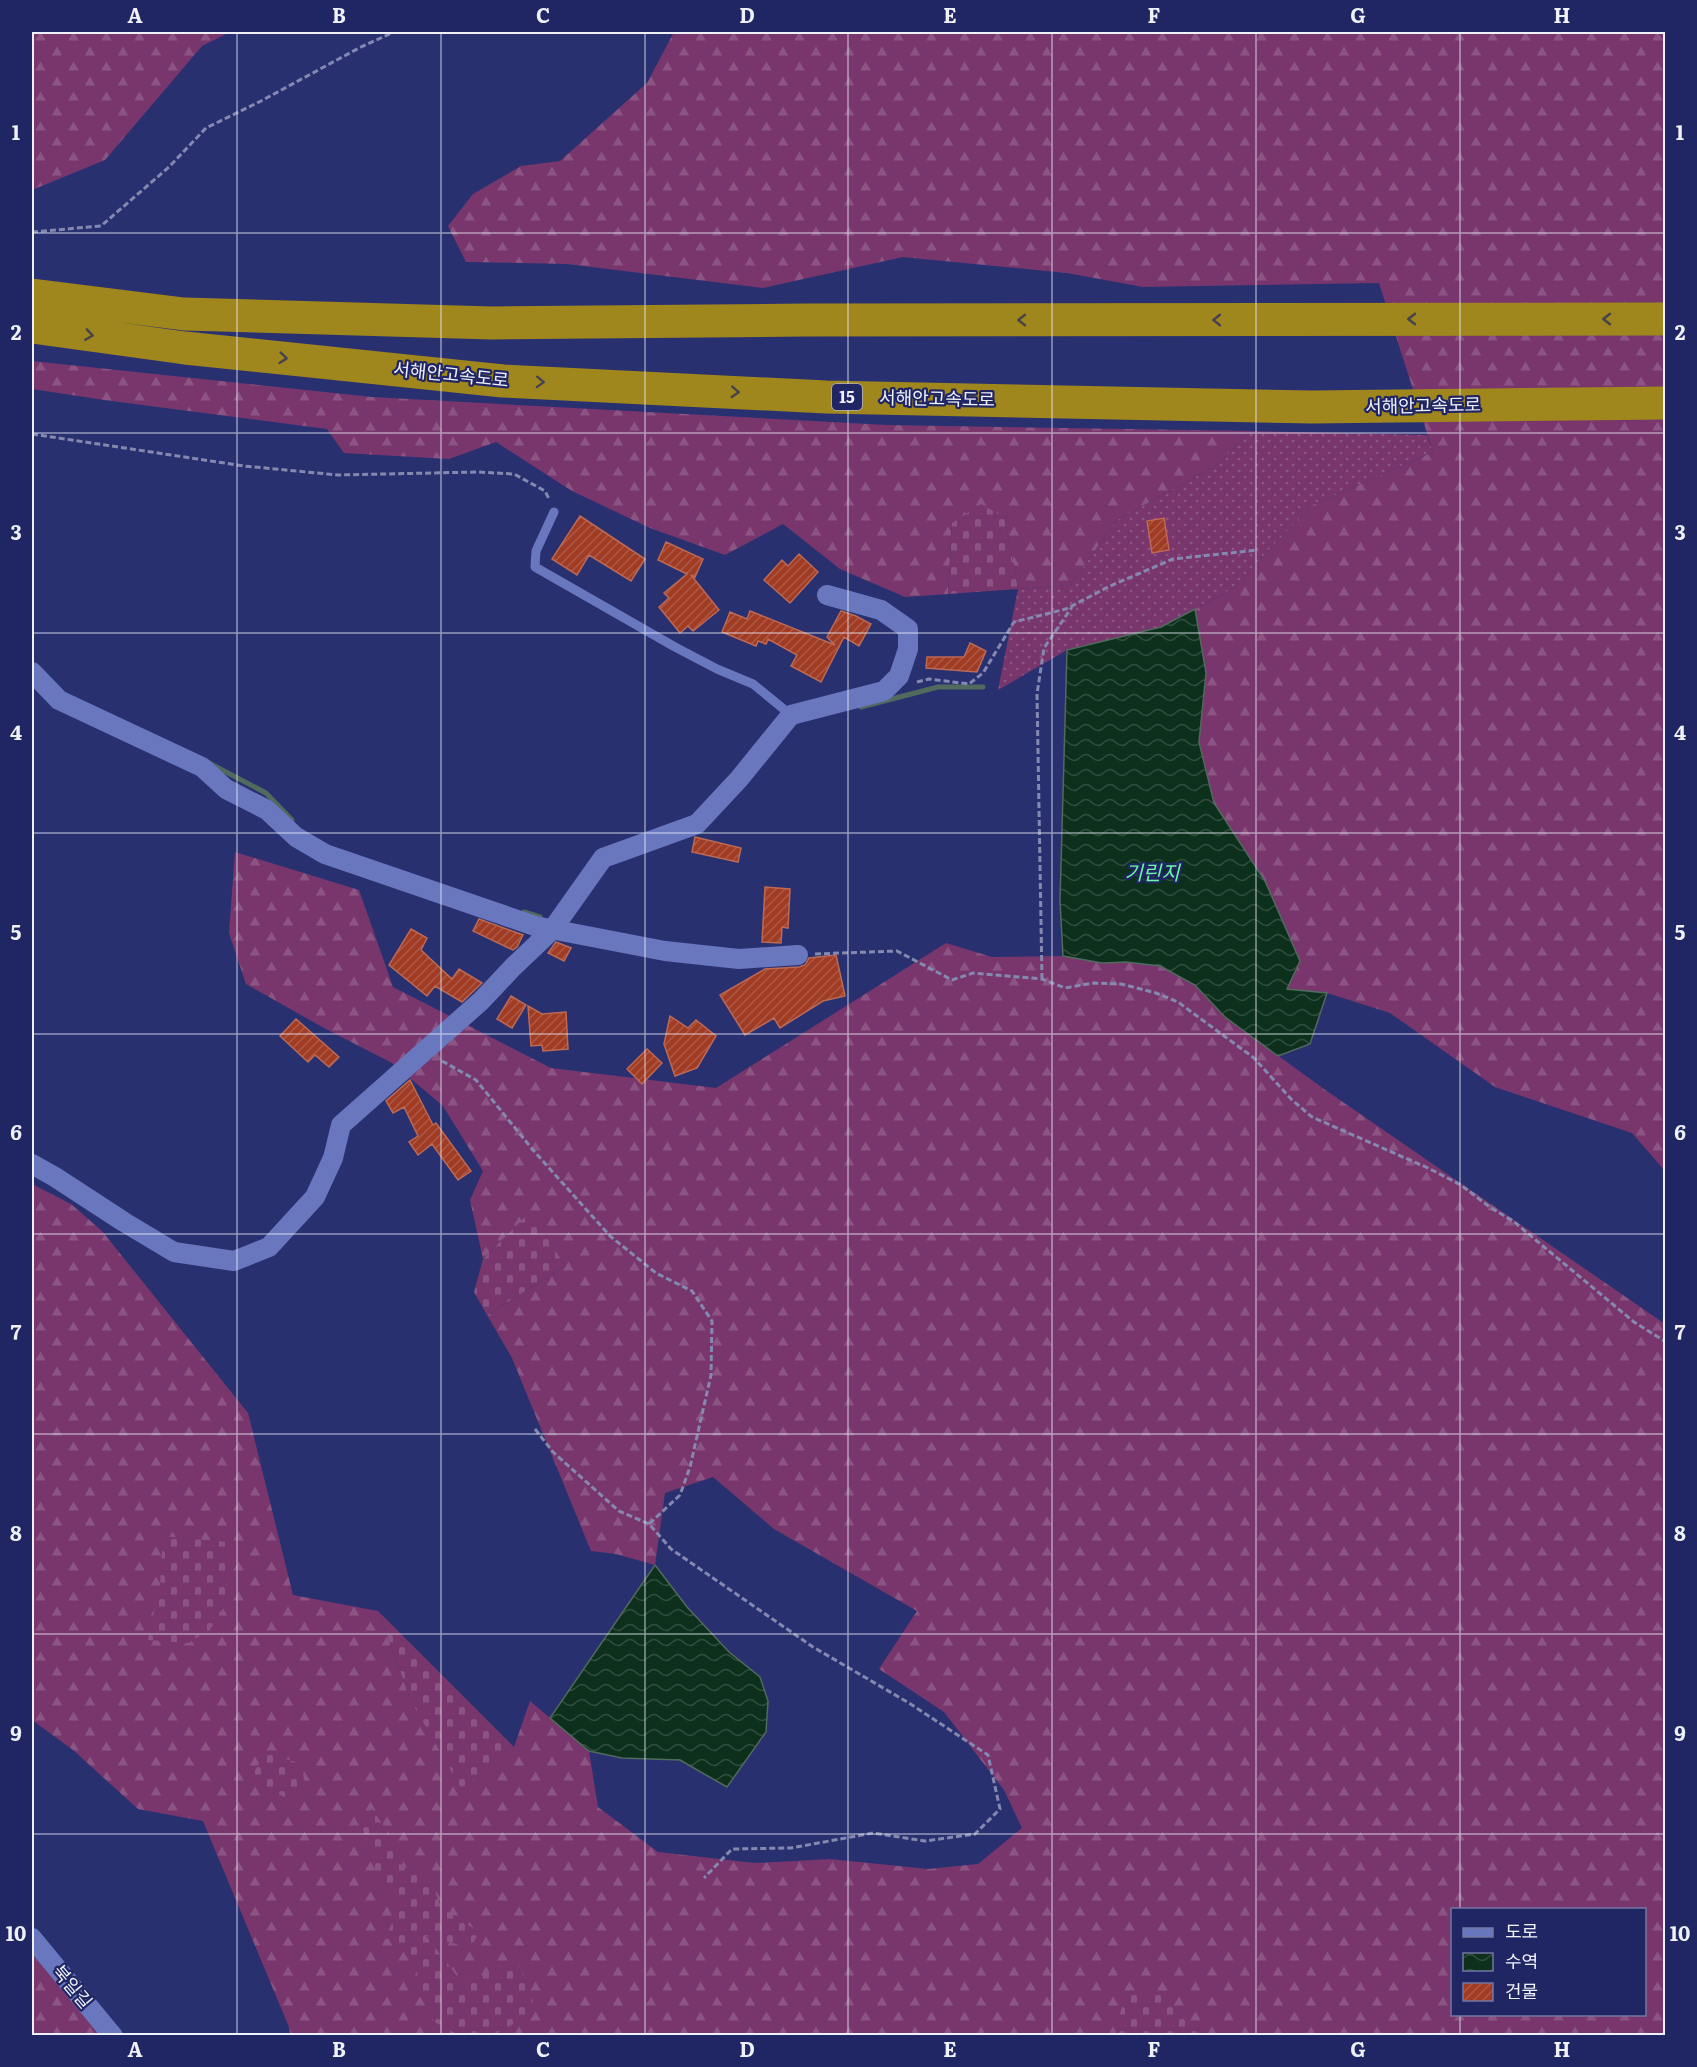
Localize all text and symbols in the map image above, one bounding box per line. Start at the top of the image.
text: A [127,0,143,29]
text: B [332,0,346,29]
text: C [536,0,550,29]
text: D [739,0,755,29]
text: E [943,0,957,29]
text: F [1148,0,1161,29]
text: G [1350,0,1366,29]
text: H [1554,0,1570,29]
text: 1 [12,116,20,146]
text: 1 [1676,116,1684,146]
one-way arrow [1408,313,1417,325]
one-way arrow [1603,313,1612,325]
one-way arrow [1018,314,1027,326]
one-way arrow [1213,314,1222,326]
text: 2 [11,316,22,346]
text: 2 [1675,316,1686,346]
one-way arrow [85,328,94,340]
one-way arrow [278,351,288,364]
street label: 서해안고속도로 [392,354,510,393]
one-way arrow [535,376,544,389]
street label: 서해안고속도로 [879,383,995,412]
road number: 15 [832,384,862,410]
one-way arrow [730,385,739,398]
street label: 서해안고속도로 [1365,390,1481,419]
text: 3 [10,516,22,546]
text: 3 [1674,516,1686,546]
text: 4 [10,716,22,746]
text: 4 [1674,716,1686,746]
water label: 기린지 [1124,856,1181,886]
text: 5 [11,916,22,946]
text: 5 [1675,916,1686,946]
text: 6 [10,1116,22,1146]
text: 6 [1674,1116,1686,1146]
text: 7 [11,1316,22,1346]
text: 7 [1675,1316,1686,1346]
text: 8 [10,1517,22,1547]
text: 8 [1674,1517,1686,1547]
text: 9 [10,1717,22,1747]
text: 9 [1674,1717,1686,1747]
legend [1451,1908,1646,2016]
text: 10 [6,1917,26,1947]
text: 도로 [1505,1917,1538,1944]
text: 10 [1670,1917,1690,1947]
text: 수역 [1505,1947,1538,1974]
street label: 북일길 [47,1958,99,2014]
text: 건물 [1505,1977,1538,2004]
text: A [127,2033,143,2063]
text: B [332,2033,346,2063]
text: C [536,2033,550,2063]
text: D [739,2033,755,2063]
text: E [943,2033,957,2063]
text: F [1148,2033,1161,2063]
text: G [1350,2033,1366,2063]
text: H [1554,2033,1570,2063]

